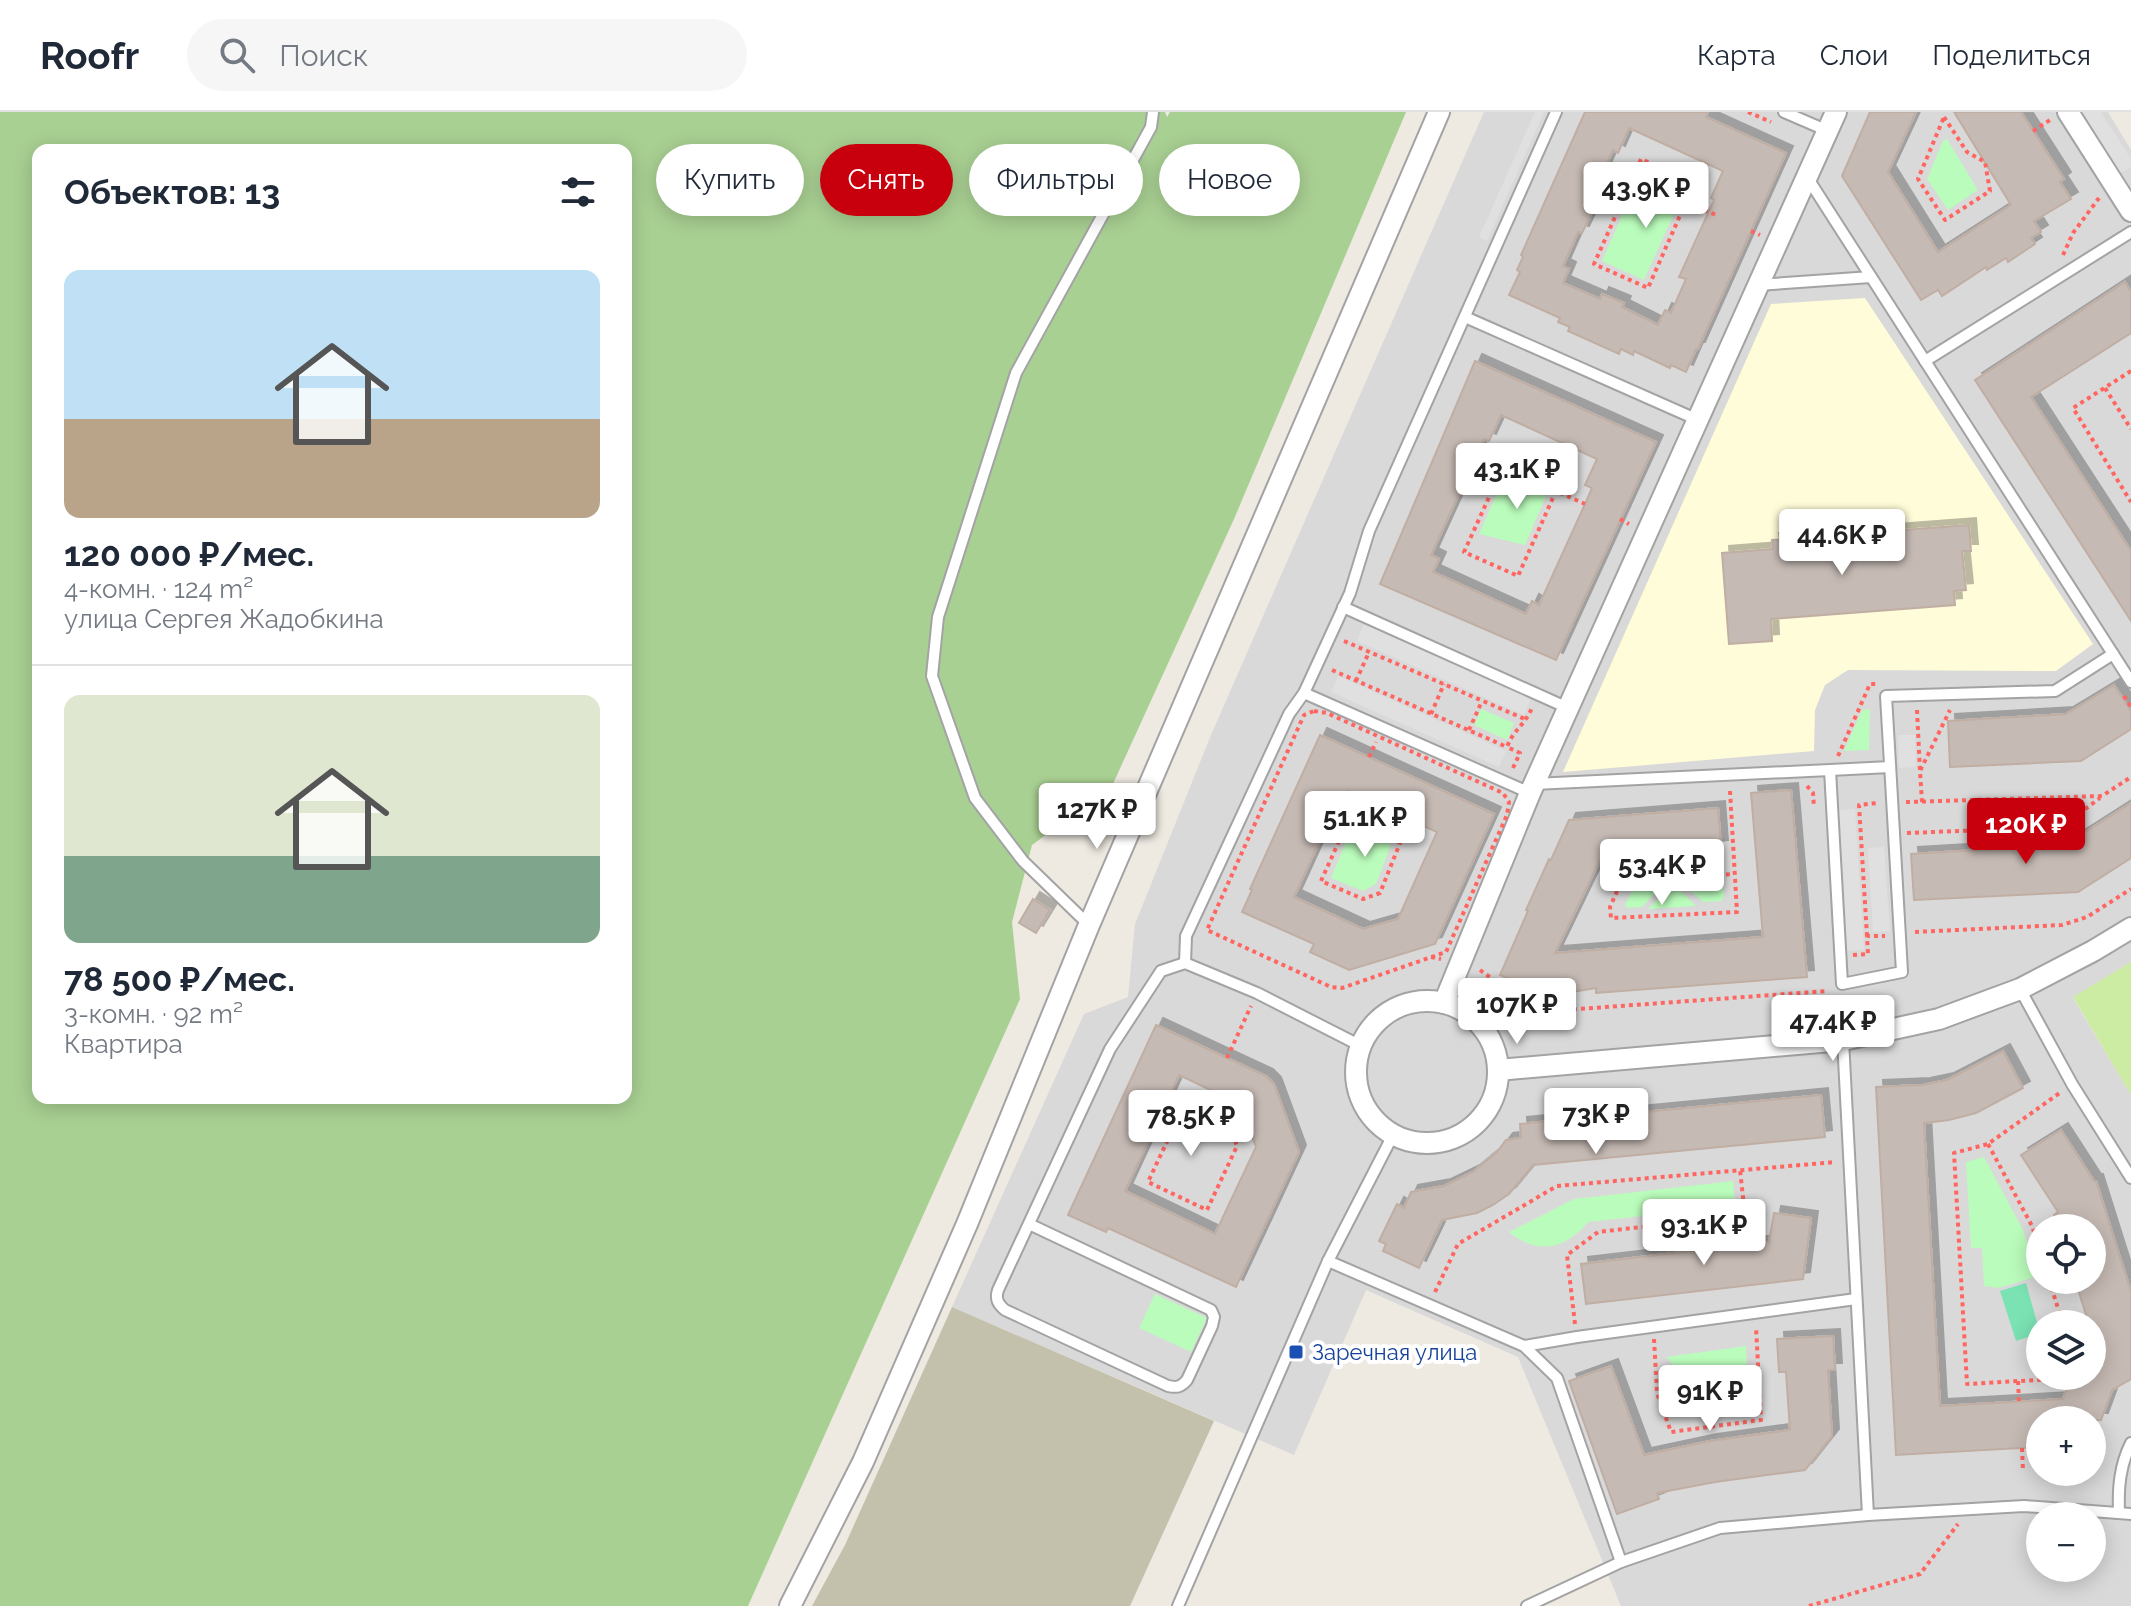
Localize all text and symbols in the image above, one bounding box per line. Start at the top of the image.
search box [187,19,747,91]
text: Roofr [40,33,139,78]
icon: search [215,33,259,77]
text: Поиск [279,38,368,73]
text: Карта [1697,39,1776,72]
text: Слои [1820,39,1888,72]
text: Поделиться [1932,39,2091,72]
chip: Купить [656,144,804,216]
chip: Снять [820,144,953,216]
chip: Фильтры [969,144,1143,216]
chip: Новое [1159,144,1300,216]
pin: 43.9K ₽ [1572,162,1720,230]
icon: filters [556,170,600,214]
text: Объектов: 13 [64,172,280,212]
text: 43.9K ₽ [1602,173,1690,203]
icon: home [260,322,404,466]
pin: 43.1K ₽ [1443,443,1591,511]
text: 43.1K ₽ [1474,454,1560,484]
pin: 44.6K ₽ [1768,509,1916,577]
text: 44.6K ₽ [1797,520,1887,550]
text: 120 000 ₽/мес. [64,534,314,574]
text: 4-комн. · 124 m² [64,574,253,604]
text: улица Сергея Жадобкина [64,604,384,634]
icon: home [260,747,404,891]
pin: 127K ₽ [1032,783,1162,851]
pin: 51.1K ₽ [1291,791,1439,859]
text: 127K ₽ [1057,794,1137,824]
pin: 120K ₽ [1961,798,2091,866]
text: 51.1K ₽ [1323,802,1407,832]
text: 120K ₽ [1985,809,2067,839]
pin: 53.4K ₽ [1588,839,1736,907]
text: 53.4K ₽ [1618,850,1706,880]
text: 78 500 ₽/мес. [64,959,295,999]
pin: 107K ₽ [1452,978,1582,1046]
text: 107K ₽ [1476,989,1558,1019]
pin: 47.4K ₽ [1759,995,1907,1063]
text: 3-комн. · 92 m² [64,999,243,1029]
text: 47.4K ₽ [1789,1006,1877,1036]
text: Квартира [64,1029,183,1059]
pin: 73K ₽ [1540,1088,1652,1156]
pin: 78.5K ₽ [1117,1090,1265,1158]
text: 73K ₽ [1562,1099,1630,1129]
text: 78.5K ₽ [1147,1101,1235,1131]
pin: 93.1K ₽ [1630,1199,1778,1267]
text: 93.1K ₽ [1661,1210,1747,1240]
map controls [2026,1214,2106,1582]
button: locate [2026,1214,2106,1294]
button: layers [2026,1310,2106,1390]
place label: Заречная улица [1312,1339,1477,1365]
marker: Заречная улица [1287,1343,1305,1361]
pin: 91K ₽ [1654,1365,1766,1433]
text: 91K ₽ [1677,1376,1743,1406]
button: + [2026,1406,2106,1486]
button: − [2026,1502,2106,1582]

